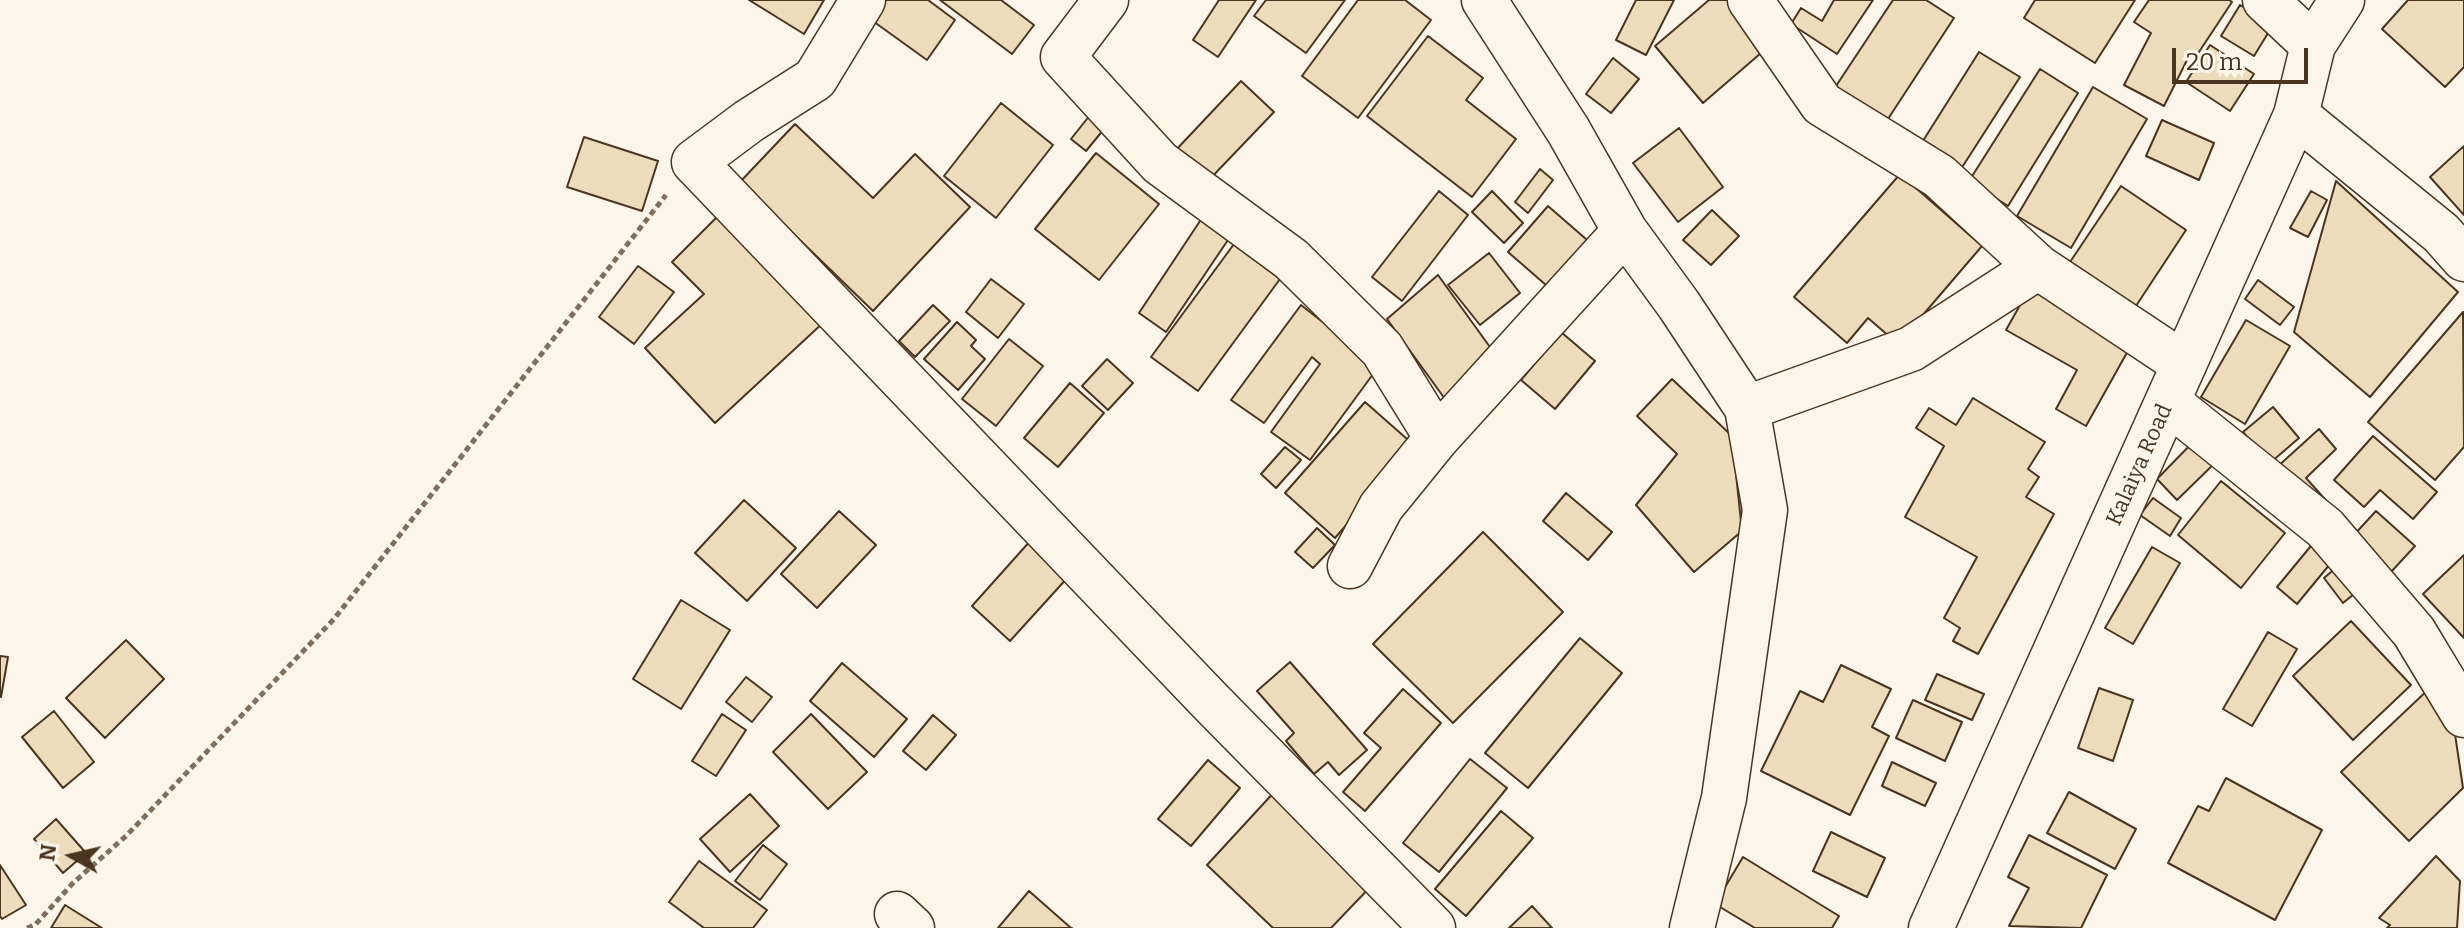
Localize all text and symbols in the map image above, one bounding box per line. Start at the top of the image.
scale bar [2176,32,2312,82]
text: 20 m [2186,48,2242,76]
street label: Kalaiya Road [2101,400,2179,530]
north arrow [32,816,112,896]
text: N [33,842,62,863]

